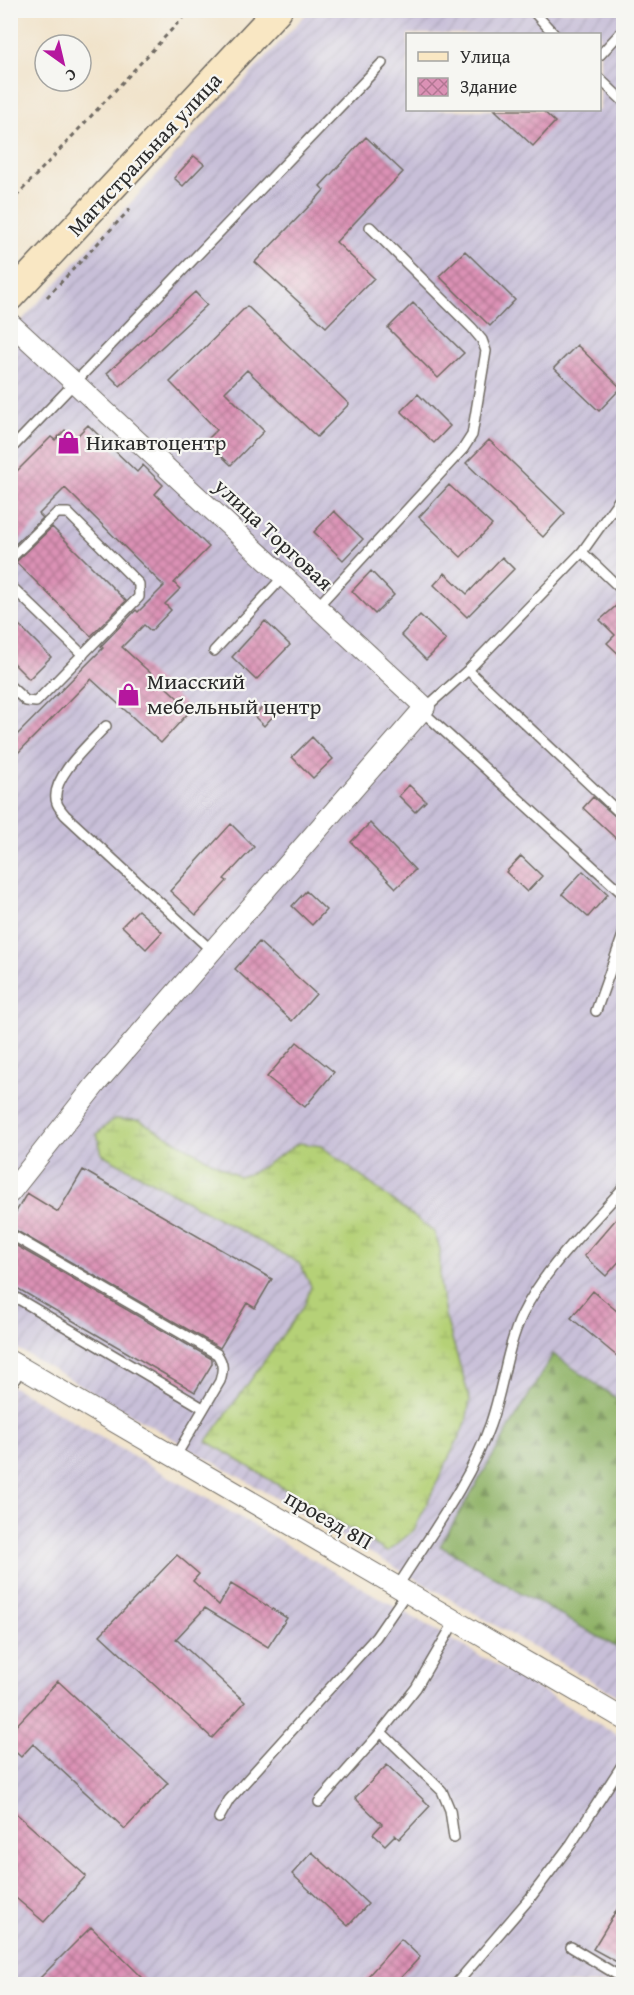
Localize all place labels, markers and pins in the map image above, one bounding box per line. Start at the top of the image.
place label: Никавтоцентр [86,426,226,458]
shop icon: Никавтоцентр [55,429,81,455]
place label: Миасский мебельный центр [147,665,321,722]
shop icon: Миасский мебельный центр [116,681,142,707]

